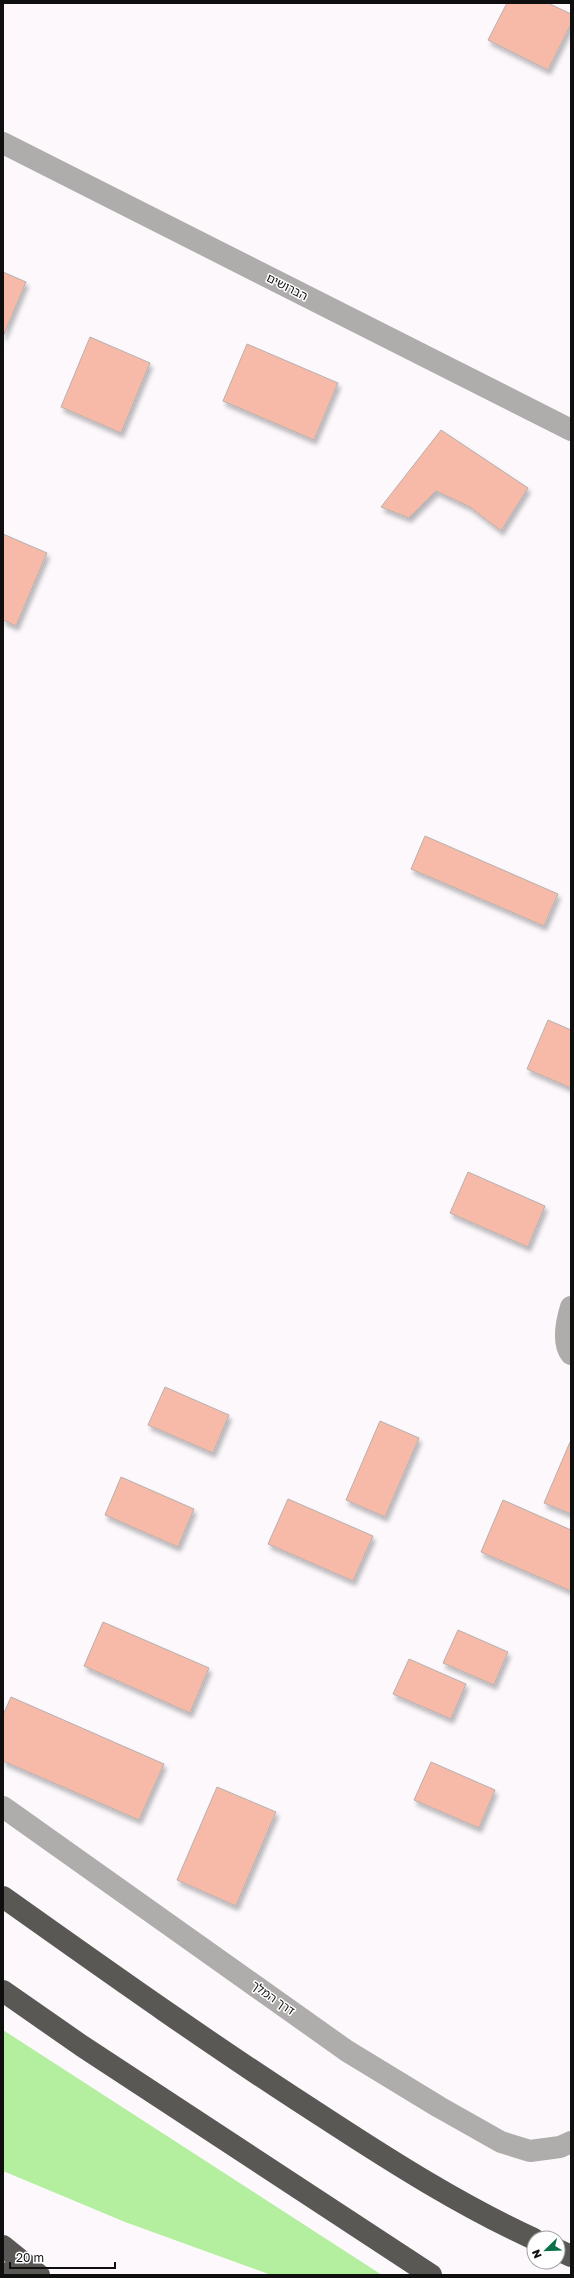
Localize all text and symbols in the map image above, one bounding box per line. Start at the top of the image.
street label: הברושים [264,270,310,303]
street label: דרך המלך [249,1977,298,2018]
north arrow [526,2230,566,2270]
scale bar [10,2244,115,2270]
text: N [529,2248,544,2260]
text: 20 m [16,2250,44,2265]

